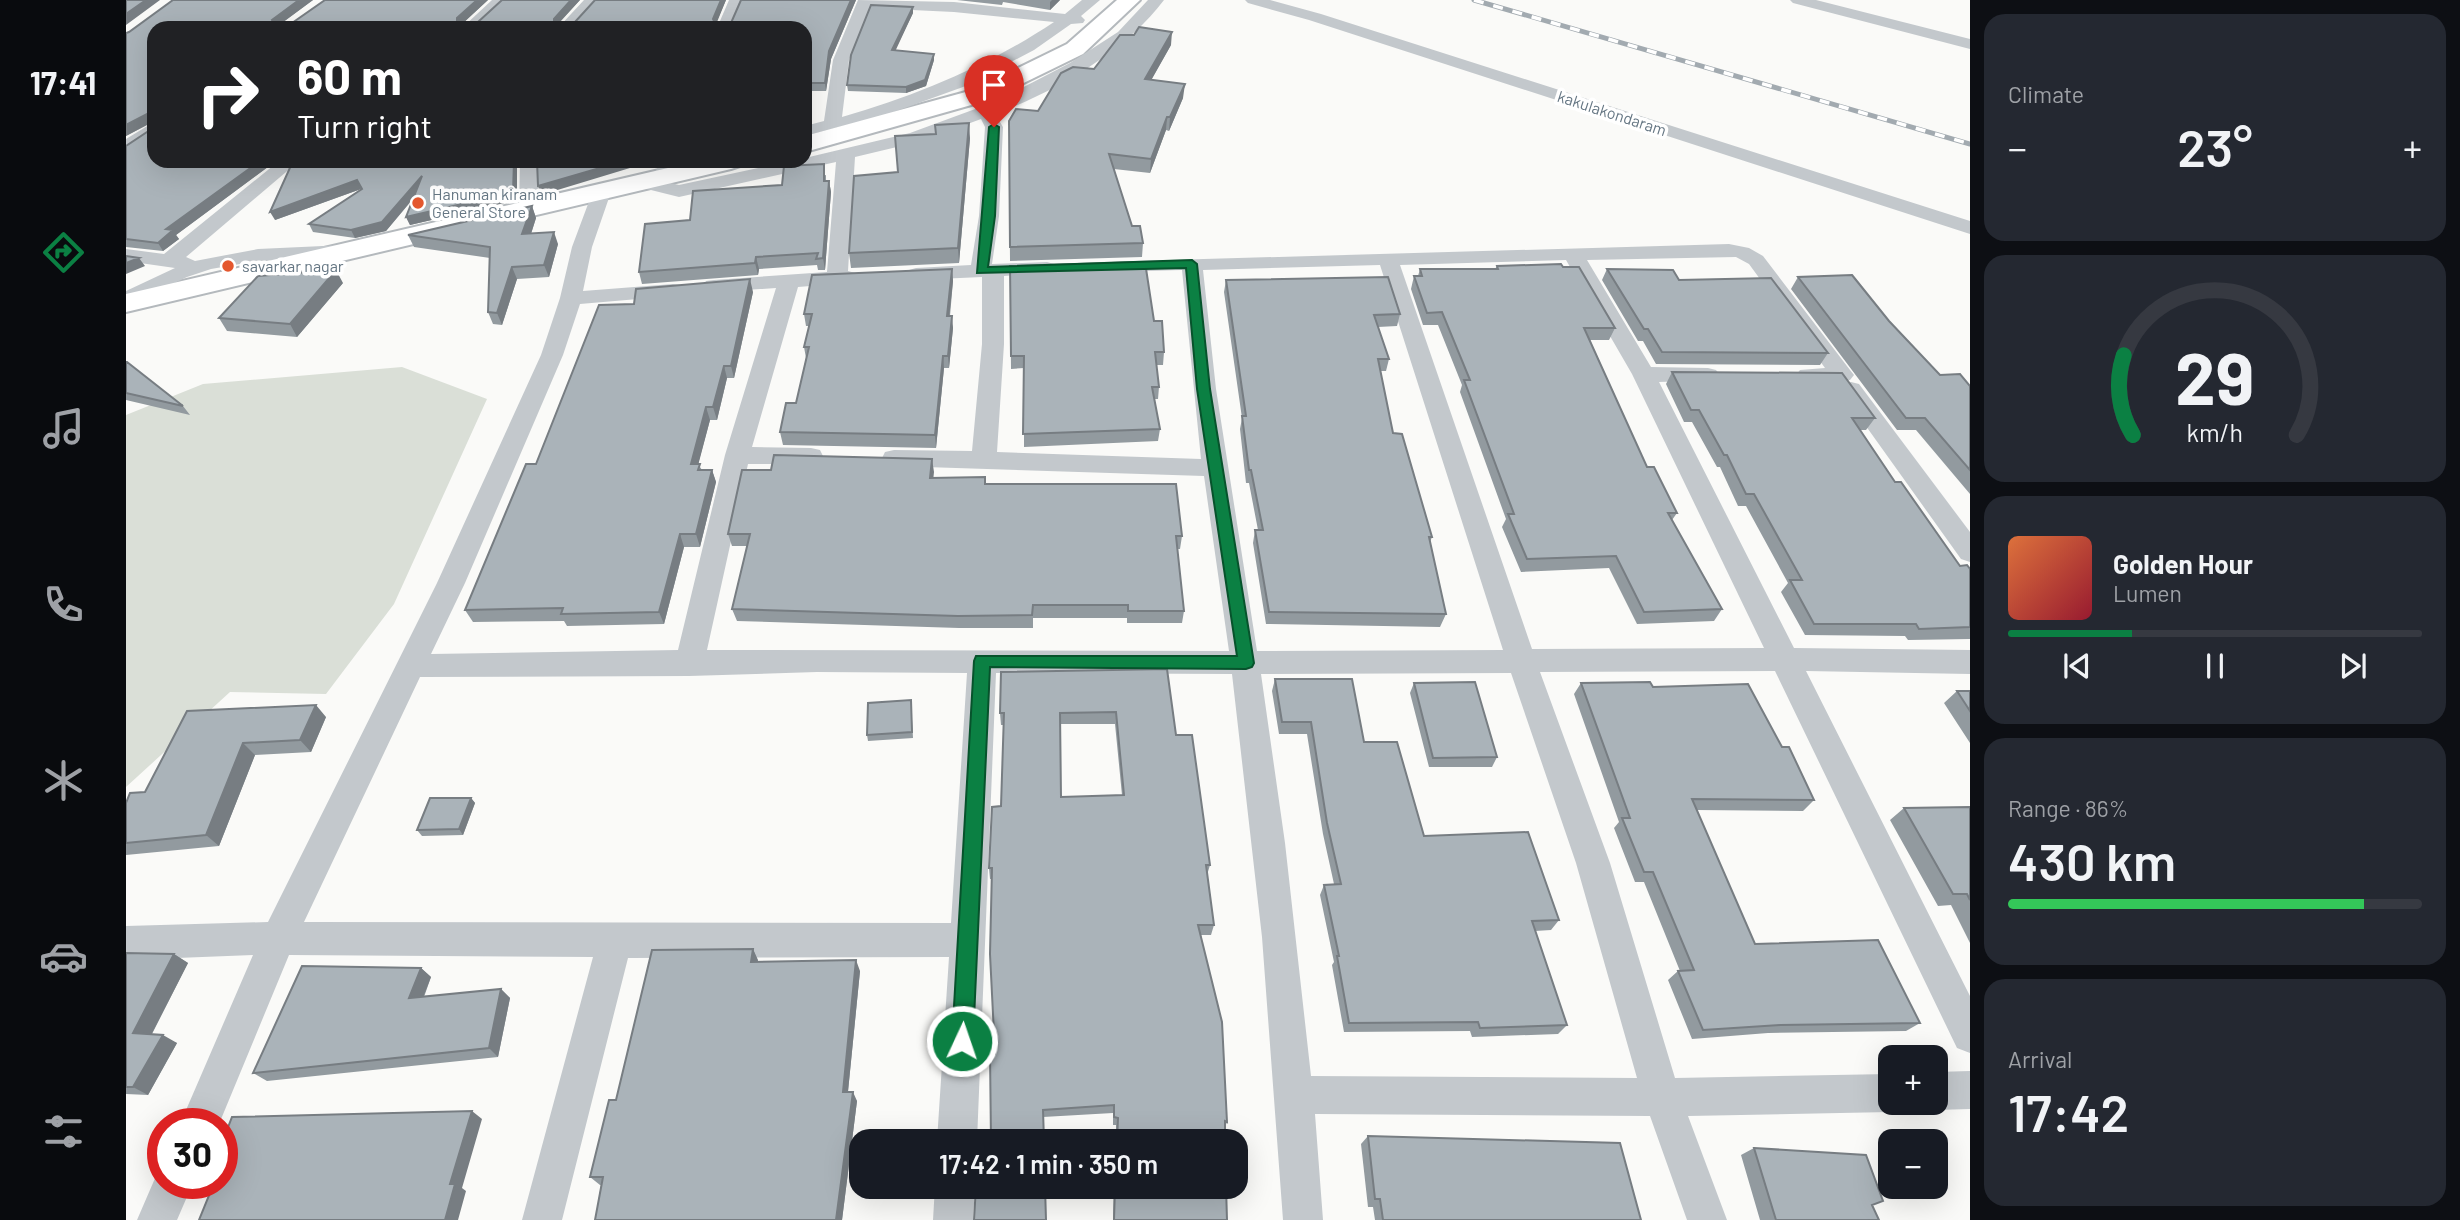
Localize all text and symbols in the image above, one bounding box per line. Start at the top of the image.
text: 60 m [297,46,402,105]
icon: right [182,49,273,140]
pin [964,55,1024,127]
text: 17:41 [30,63,96,101]
icon: arrive [975,66,1013,104]
text: Climate [2008,80,2084,108]
street label: kakulakondaram [1555,86,1669,139]
text: Turn right [297,106,432,144]
text: 23° [2177,115,2253,177]
text: − [2008,124,2027,170]
text: + [2403,124,2422,170]
place label: Hanuman kiranam General Store [432,184,557,221]
marker: Hanuman kiranam General Store [410,195,426,211]
icon: directions [39,228,88,277]
place label: savarkar nagar [242,256,344,275]
marker: savarkar nagar [220,258,236,274]
text: 29 [2175,332,2255,420]
icon: music [39,404,88,453]
text: km/h [2187,417,2243,447]
text: Golden Hour [2113,548,2253,579]
text: Lumen [2113,579,2182,607]
icon: phone [39,580,88,629]
icon: previous [2058,647,2096,685]
icon: pause [2196,647,2234,685]
icon: next [2334,647,2372,685]
icon: climate [39,756,88,805]
text: Range · 86% [2008,794,2128,822]
text: 430 km [2008,829,2176,891]
icon: car [39,932,88,981]
position arrow [925,1004,999,1078]
map controls [1878,1045,1948,1199]
button: + [1878,1045,1948,1115]
text: Arrival [2008,1045,2072,1073]
text: 17:42 [2008,1080,2129,1142]
icon: filters [39,1107,88,1156]
speed limit sign: 30 [147,1108,238,1199]
button: − [1878,1129,1948,1199]
text: 17:42 · 1 min · 350 m [939,1148,1158,1179]

